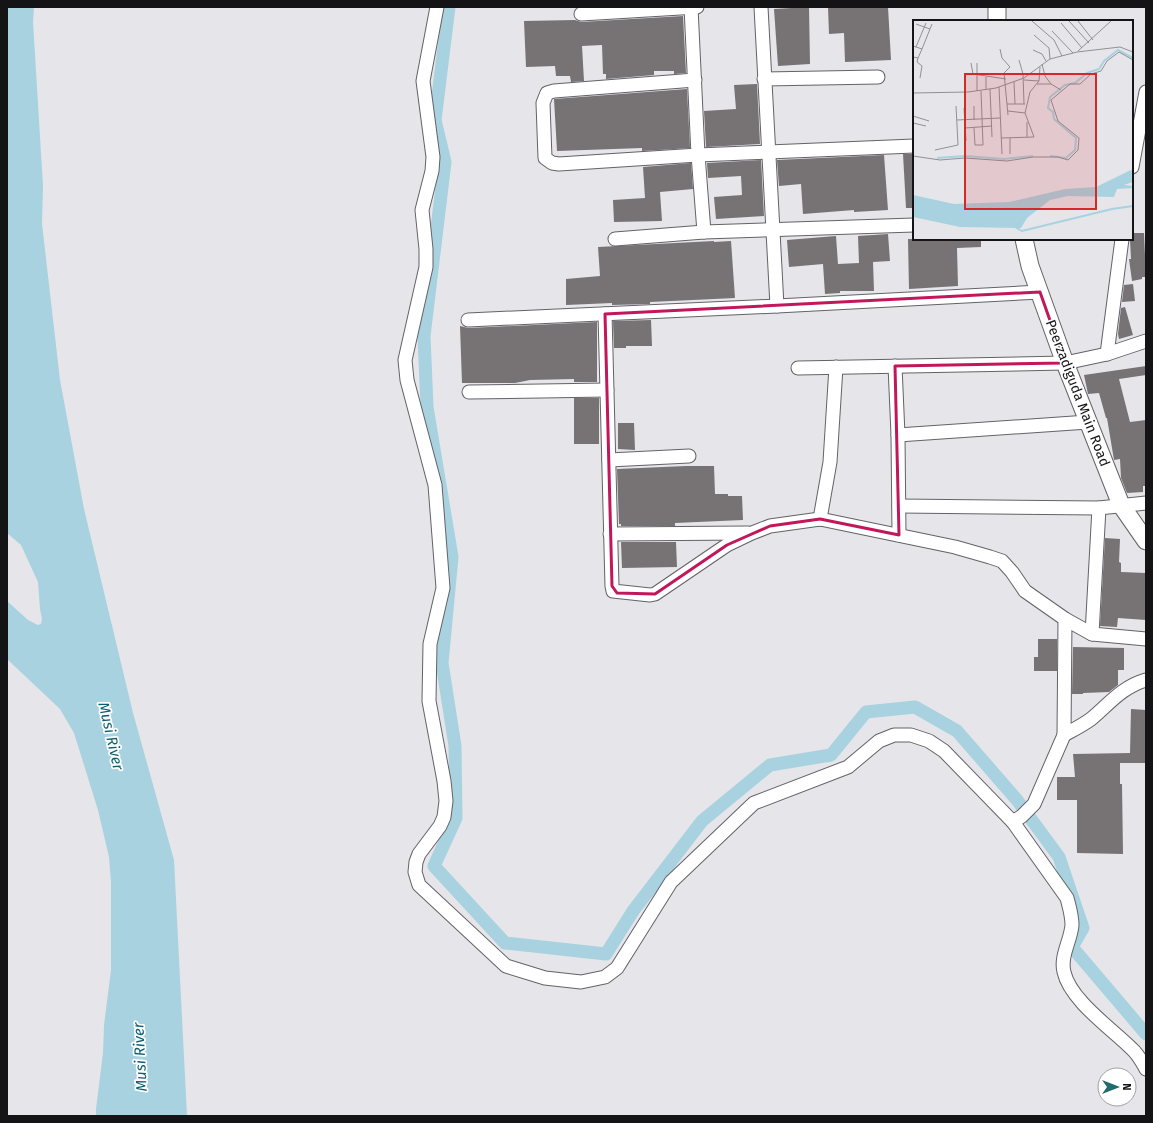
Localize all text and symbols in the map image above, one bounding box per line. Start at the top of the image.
inset map [913,20,1133,240]
street label: Peerzadiguda Main Road [1042,317,1113,469]
water label: Musi River [94,700,128,773]
water label: Musi River [129,1021,151,1092]
north arrow [1097,1067,1137,1107]
text: N [1120,1083,1133,1091]

